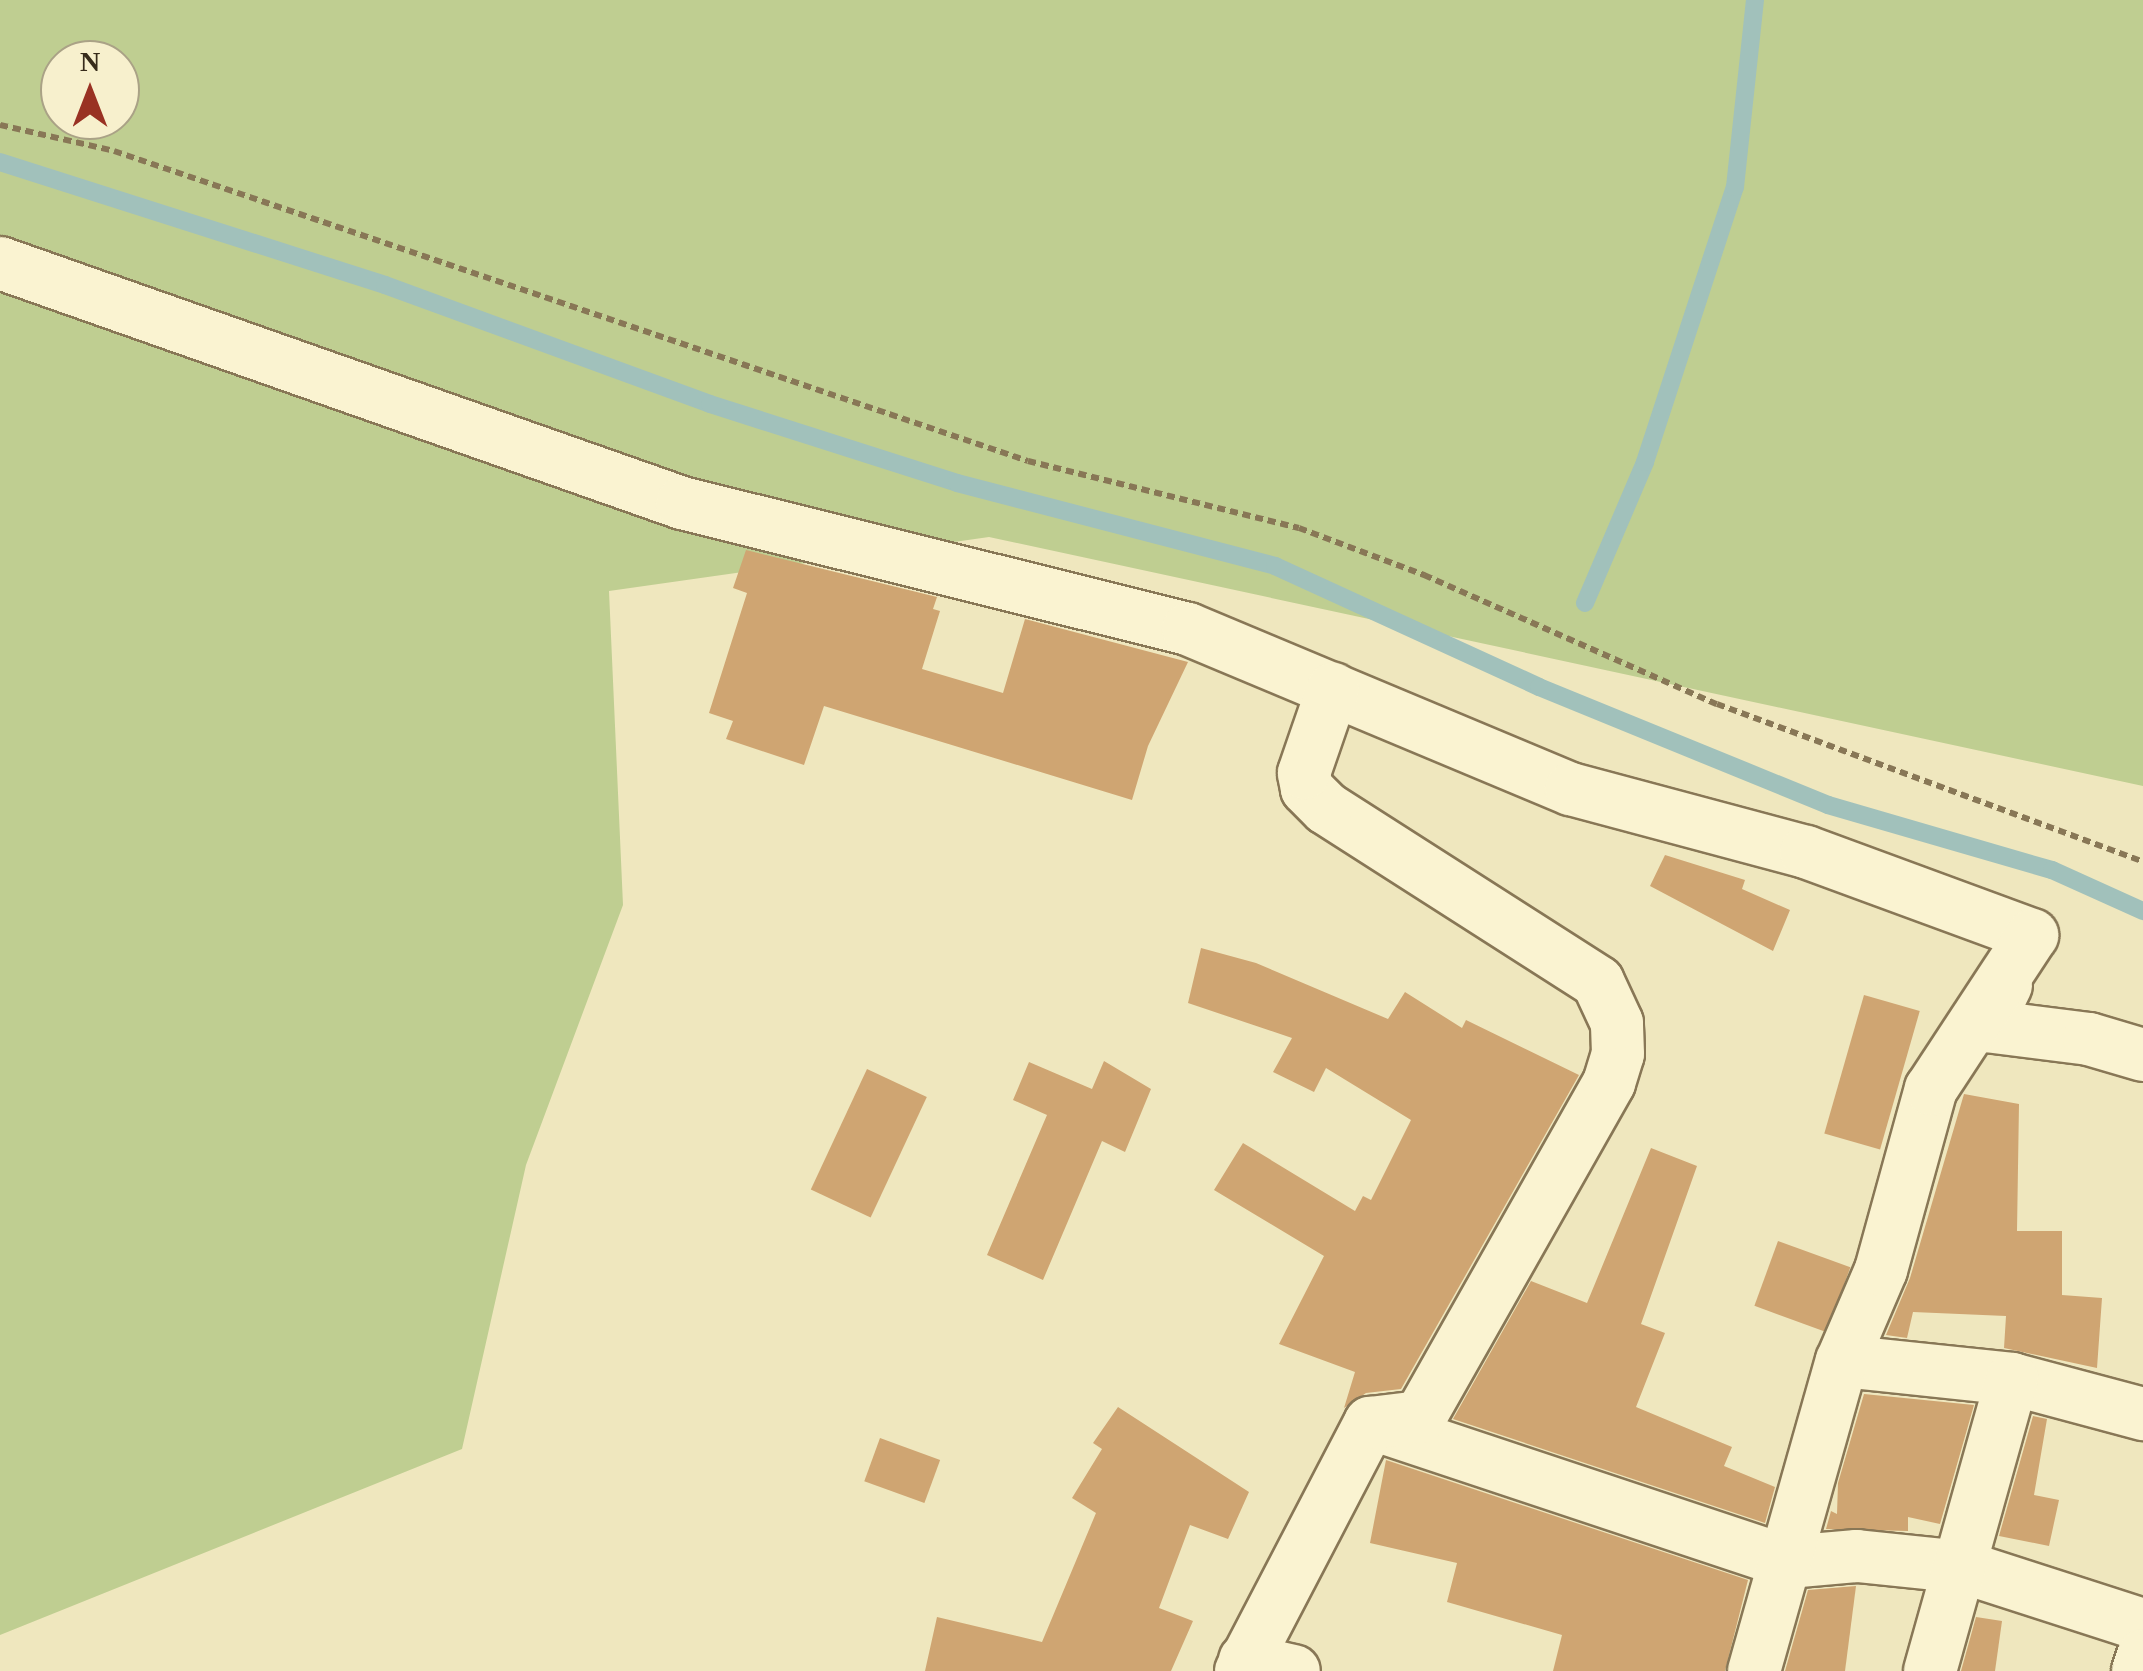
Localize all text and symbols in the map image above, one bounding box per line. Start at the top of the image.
north arrow [40,40,140,140]
text: N [80,46,100,77]

